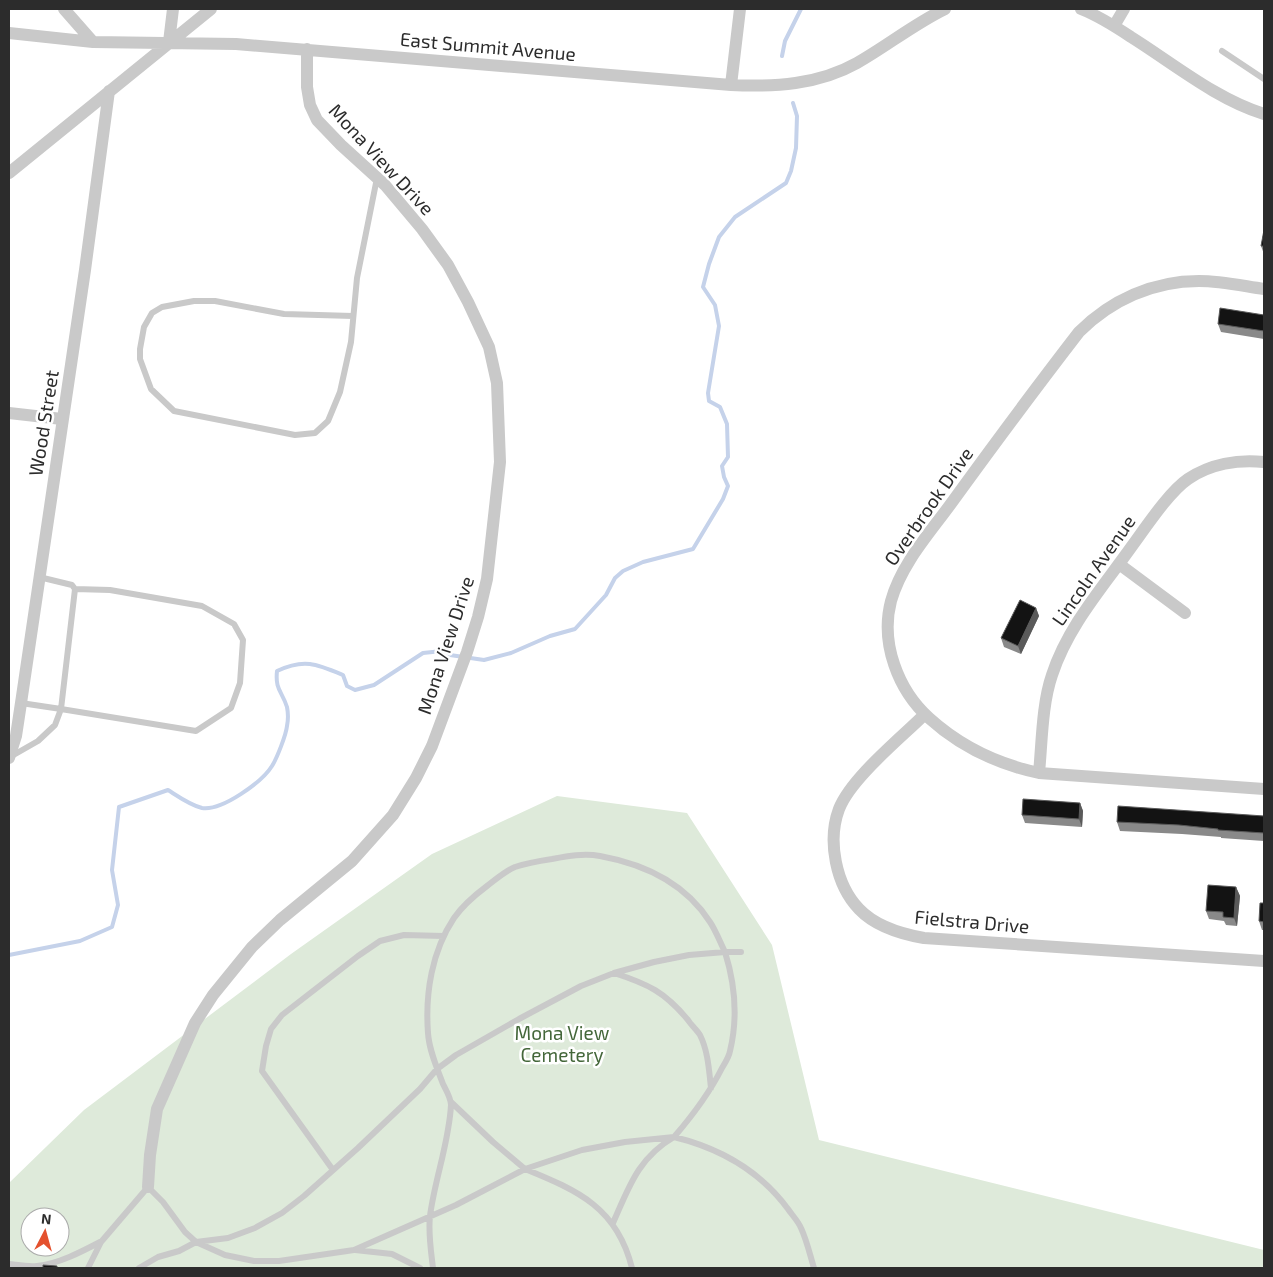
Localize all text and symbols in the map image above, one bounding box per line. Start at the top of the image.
street label: East Summit Avenue [399,27,577,65]
street label: Mona View Drive [325,99,439,219]
street label: Wood Street [23,368,63,478]
street label: Overbrook Drive [879,442,977,570]
street label: Lincoln Avenue [1046,510,1140,630]
street label: Mona View Drive [412,573,478,717]
street label: Fielstra Drive [914,905,1030,937]
park label: Mona View Cemetery [515,1021,610,1066]
north arrow [20,1207,70,1257]
text: N [40,1210,52,1228]

